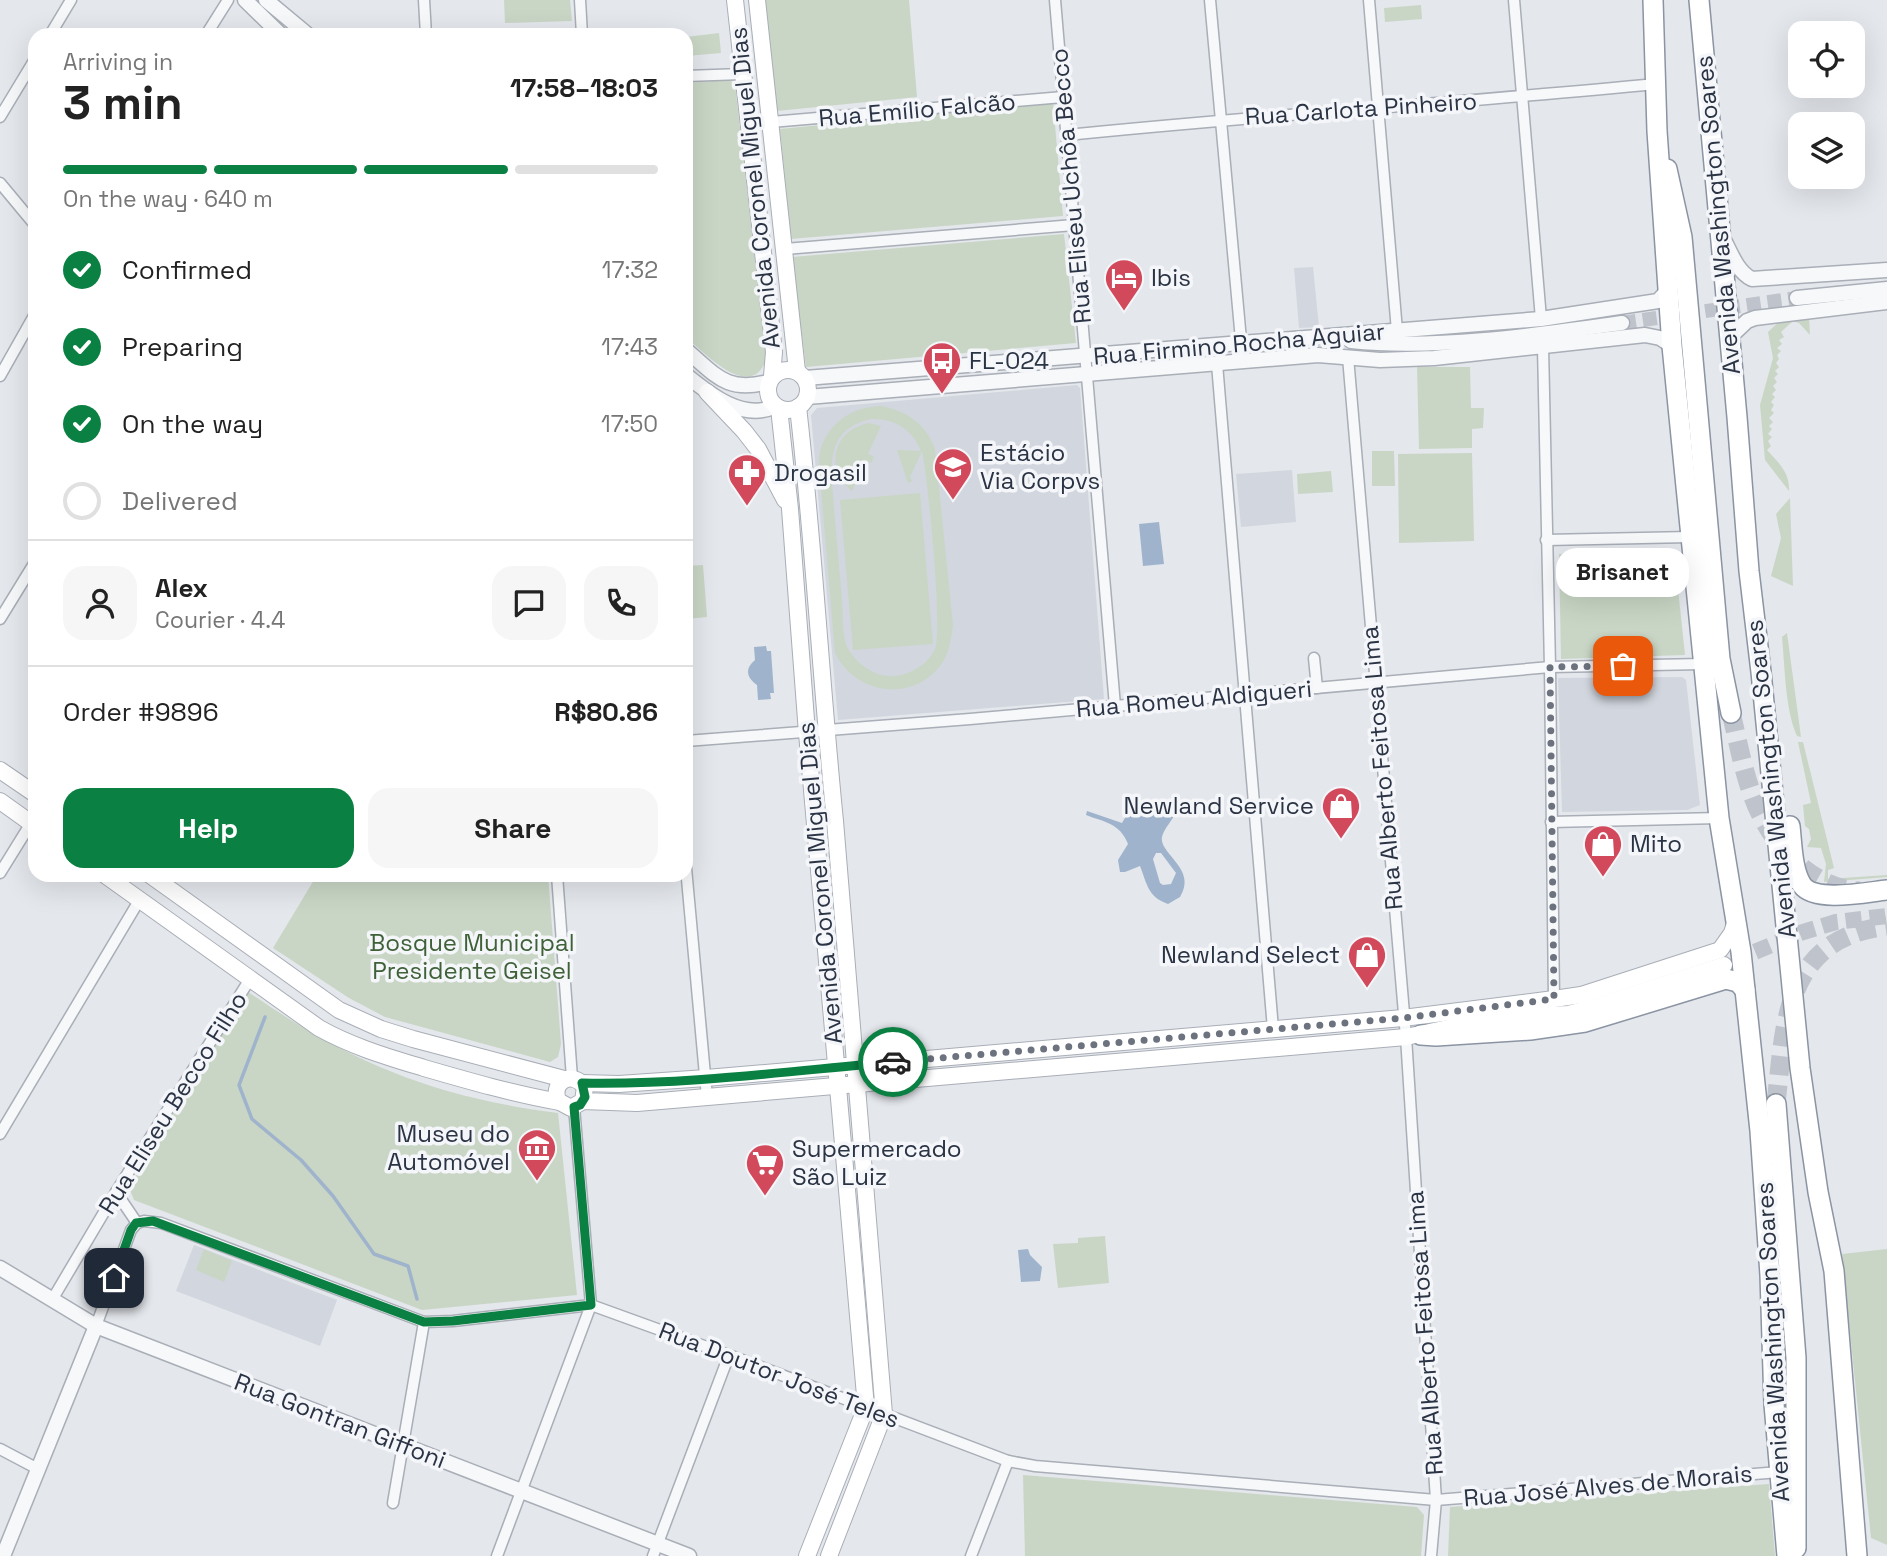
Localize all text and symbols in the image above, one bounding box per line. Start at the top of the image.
map controls [1788,21,1865,189]
button: locate [1788,21,1865,98]
street label: Avenida Coronel Miguel Dias [722,26,787,350]
text: Arriving in [63,47,173,77]
street label: Rua Eliseu Uchôa Becco [1043,47,1098,325]
street label: Avenida Washington Soares [1688,54,1747,376]
text: 17:58–18:03 [510,71,658,105]
text: 3 min [63,74,183,132]
street label: Rua Emílio Falcão [817,85,1017,134]
street label: Rua Carlota Pinheiro [1244,85,1478,132]
button: layers [1788,112,1865,189]
text: On the way · 640 m [63,184,273,214]
icon: check [63,251,101,289]
text: Confirmed [122,253,252,287]
text: 17:32 [602,255,658,285]
hotel icon: Ibis [1103,257,1145,312]
place label: Ibis [1151,262,1191,293]
street label: Rua Firmino Rocha Aguiar [1092,315,1386,372]
icon: check [63,328,101,366]
text: Preparing [122,330,243,364]
text: 17:43 [601,332,658,362]
bus stop icon: FL-024 [921,340,963,395]
place label: FL-024 [969,345,1049,376]
icon: check [63,405,101,443]
text: On the way [122,407,263,441]
text: 17:50 [601,409,658,439]
place label: Estácio Via Corpvs [980,437,1100,496]
school or university icon: Estácio Via Corpvs [932,446,974,501]
pharmacy icon: Drogasil [726,452,768,507]
place label: Drogasil [774,457,867,488]
text: Delivered [122,484,238,518]
callout: Brisanet [1556,547,1690,596]
text: Brisanet [1576,557,1669,587]
button: person [63,566,137,640]
button: chat [492,566,566,640]
button: phone [584,566,658,640]
text: Alex [155,571,208,605]
text: Courier · 4.4 [155,605,285,635]
street label: Avenida Washington Soares [1738,618,1803,940]
street label: Rua Alberto Feitosa Lima [1354,625,1409,911]
pin [1593,636,1653,696]
icon: bag [1604,647,1642,685]
street label: Rua Romeu Aldigueri [1075,673,1313,724]
text: Order #9896 [63,695,219,729]
text: R$80.86 [554,695,658,729]
street label: Avenida Coronel Miguel Dias [790,721,849,1045]
shop icon: Newland Service [1320,785,1362,840]
button: Help [63,788,354,868]
button: Share [368,788,658,868]
place label: Newland Service [1124,790,1314,821]
shop icon: Mito [1582,823,1624,878]
place label: Mito [1630,828,1682,859]
park label: Bosque Municipal Presidente Geisel [369,927,575,986]
shop icon: Newland Select [1346,934,1388,989]
place label: Newland Select [1161,939,1340,970]
street label: Rua Eliseu Becco Filho [91,986,254,1220]
courier [858,1027,928,1097]
icon: car [874,1043,912,1081]
place label: Museu do Automóvel [387,1118,510,1177]
museum icon: Museu do Automóvel [516,1127,558,1182]
place label: Supermercado São Luiz [792,1133,962,1192]
supermarket icon: Supermercado São Luiz [744,1142,786,1197]
street label: Avenida Washington Soares [1749,1181,1796,1503]
street label: Rua Alberto Feitosa Lima [1399,1190,1450,1476]
pin [84,1248,144,1308]
icon: home [95,1259,133,1297]
street label: Rua Doutor José Teles [654,1314,904,1435]
street label: Rua Gontran Giffoni [230,1366,450,1475]
street label: Rua José Alves de Morais [1462,1457,1754,1514]

